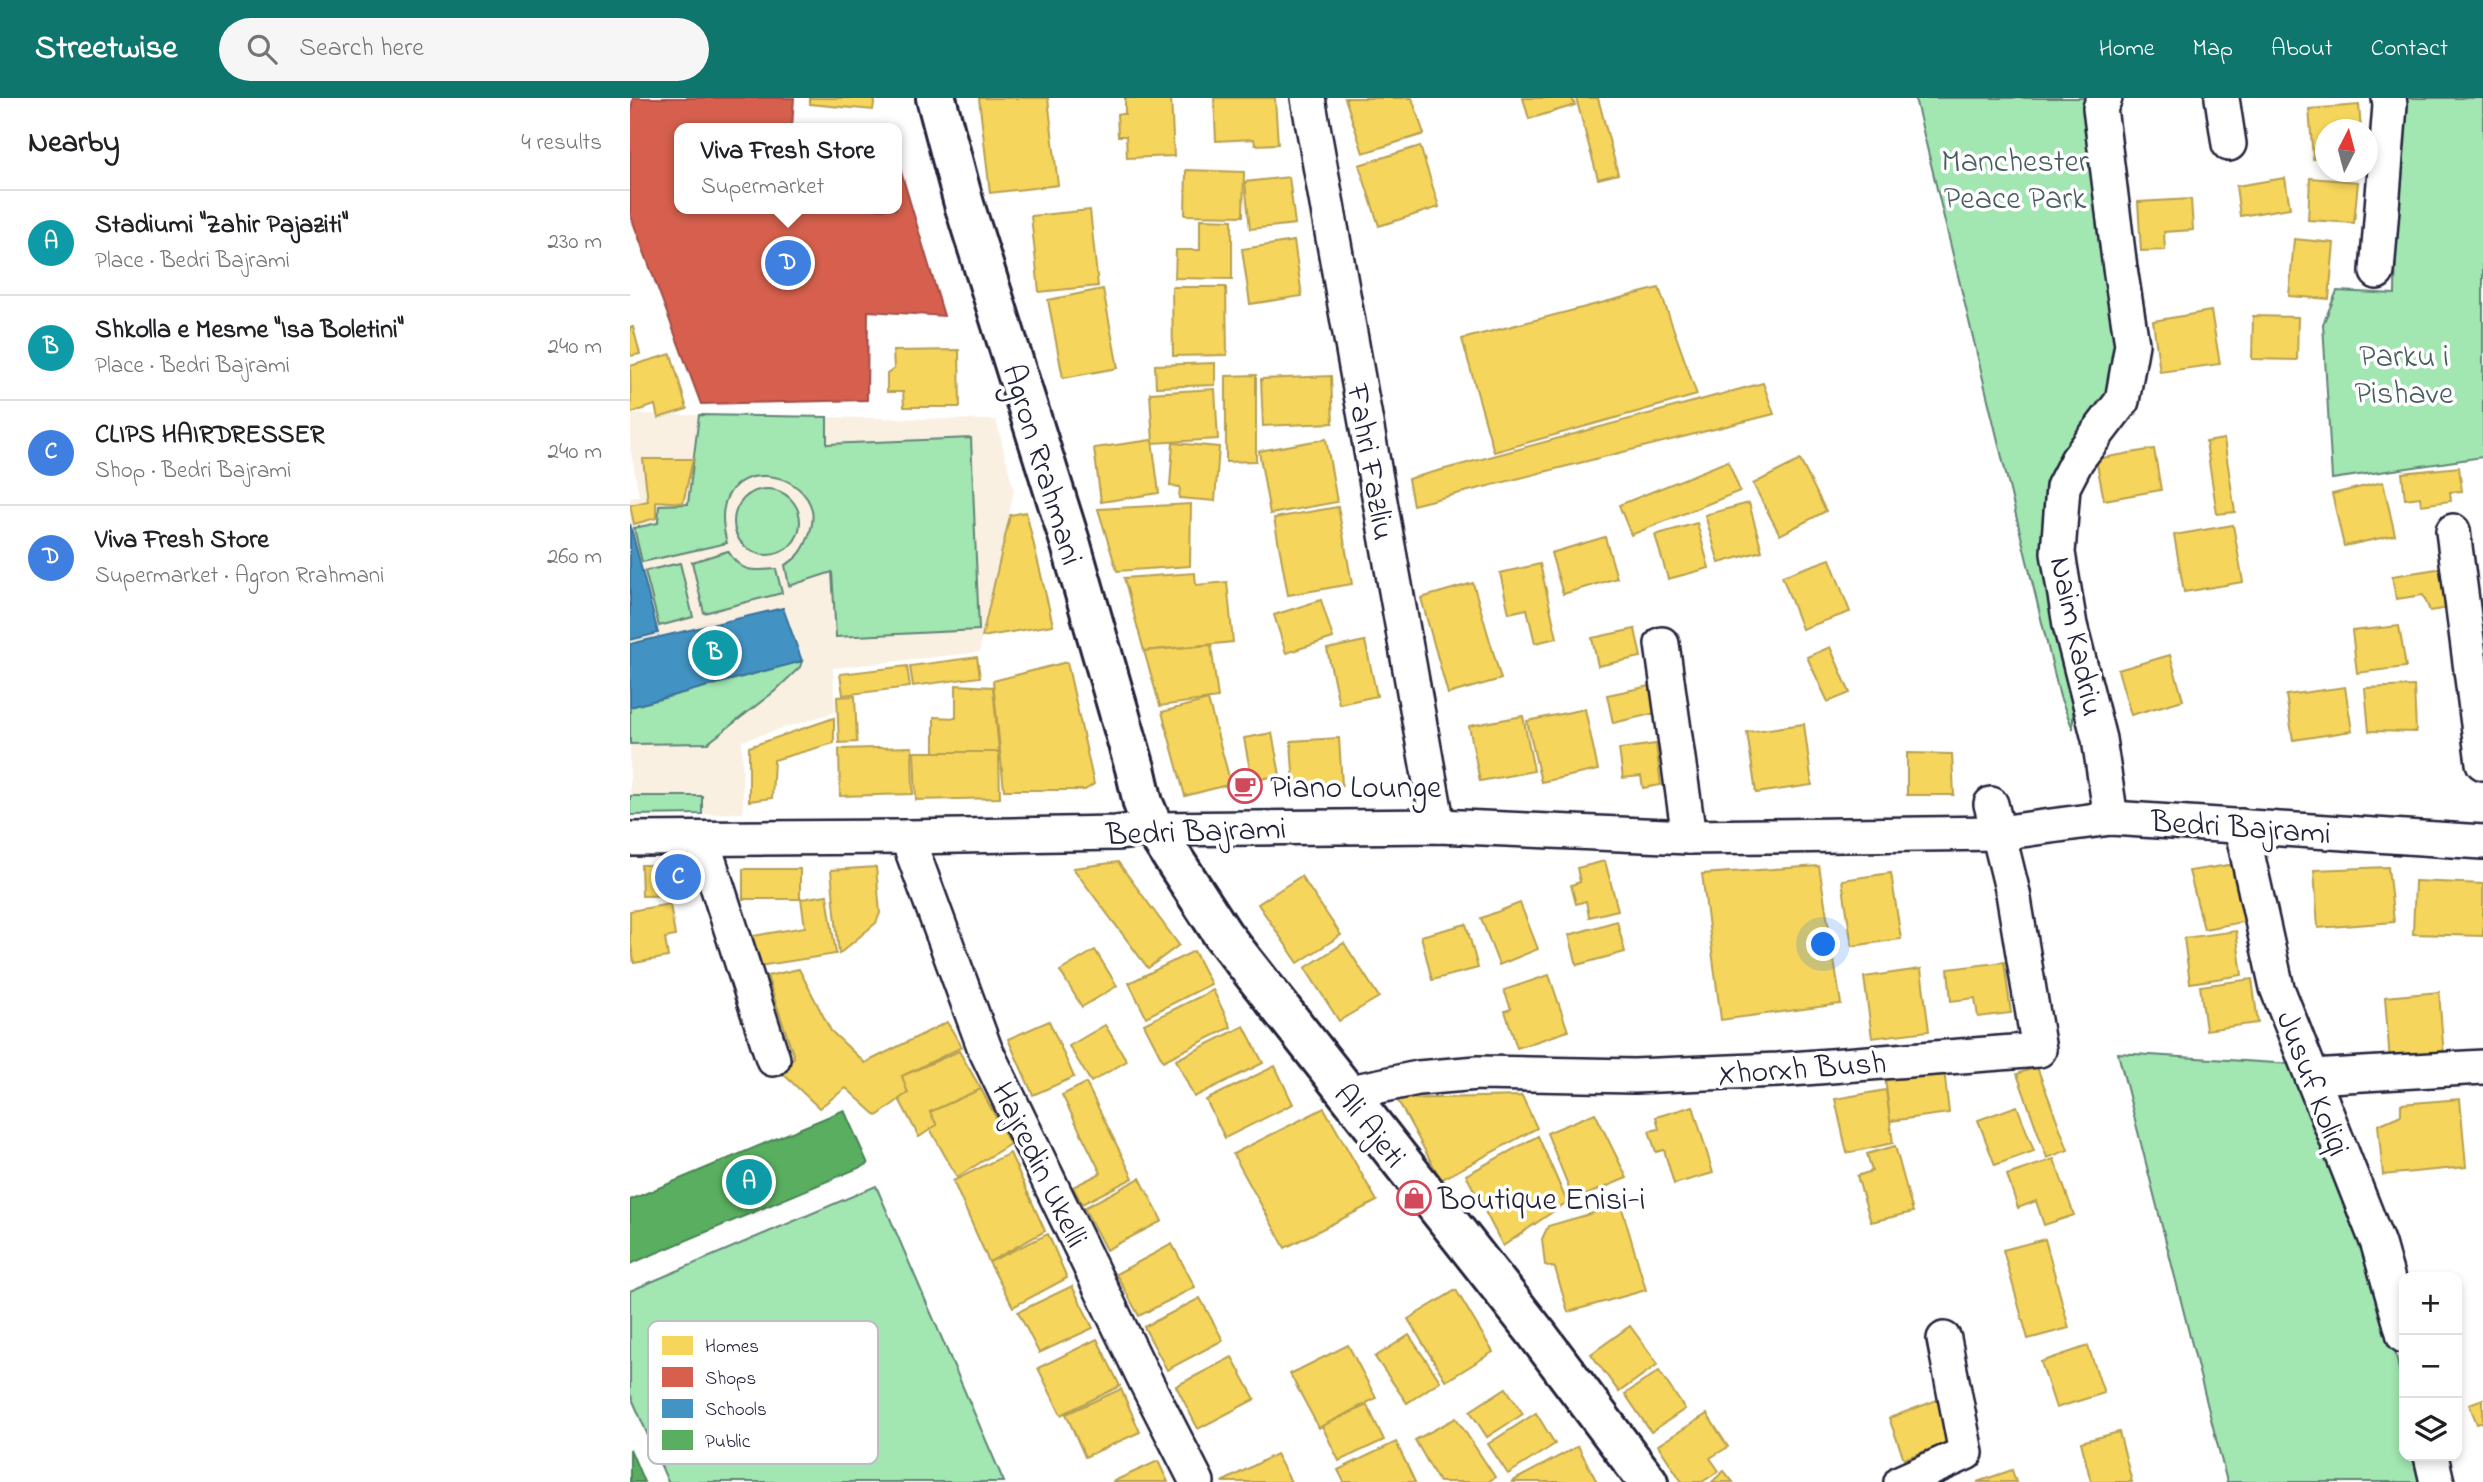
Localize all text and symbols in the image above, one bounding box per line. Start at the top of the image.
search box [219,18,709,81]
text: Streetwise [35,25,177,73]
icon: search [243,30,281,68]
text: Search here [299,30,424,68]
text: Home [2099,32,2155,67]
text: Map [2193,32,2233,67]
text: About [2271,32,2333,67]
text: Contact [2371,32,2448,67]
north arrow [2315,119,2378,182]
text: Nearby [28,122,120,166]
popup [674,123,902,214]
text: 4 results [521,127,602,160]
text: Viva Fresh Store [701,133,875,171]
park label: Manchester Peace Park [1941,140,2089,224]
text: Supermarket [701,171,824,204]
text: Stadiumi "Zahir Pajaziti" [95,207,348,245]
text: A [44,226,58,259]
text: 230 m [548,226,602,259]
pin: D [765,237,811,289]
text: Place · Bedri Bajrami [95,245,290,278]
text: Shkolla e Mesme "Isa Boletini" [95,312,404,350]
text: B [43,331,59,364]
text: 240 m [548,331,602,364]
park label: Parku i Pishave [2355,335,2454,419]
text: Place · Bedri Bajrami [95,350,290,383]
street label: Agron Rrahmani [988,359,1094,571]
street label: Fahri Fazliu [1332,380,1405,544]
text: CLIPS HAIRDRESSER [95,417,324,455]
text: C [45,436,57,469]
text: 240 m [548,436,602,469]
text: Shop · Bedri Bajrami [95,455,291,488]
text: Viva Fresh Store [95,522,269,560]
text: D [43,541,59,574]
text: 260 m [547,541,602,574]
street label: Naim Kadriu [2035,553,2114,721]
text: Supermarket · Agron Rrahmani [95,560,384,593]
pin: B [692,627,738,679]
place label: Piano Lounge [1270,766,1442,813]
cafe icon: Piano Lounge [1226,767,1264,805]
street label: Bedri Bajrami [2148,800,2332,859]
street label: Bedri Bajrami [1104,807,1287,860]
pin: C [655,851,701,903]
your location [1806,927,1840,961]
street label: Jusuf Koliqi [2261,1005,2360,1164]
street label: Xhorxh Bush [1716,1041,1888,1100]
street label: Hajredin Ukelli [977,1075,1098,1256]
street label: Ali Ajeti [1320,1075,1416,1179]
pin: A [726,1156,772,1208]
place label: Boutique Enisi-i [1437,1178,1646,1225]
shop icon: Boutique Enisi-i [1395,1179,1433,1217]
map controls [2399,1272,2462,1461]
button: + [2399,1272,2462,1335]
legend [648,1321,878,1464]
text: Homes [705,1334,759,1361]
button: − [2399,1335,2462,1398]
text: Shops [705,1366,756,1393]
text: Schools [705,1397,767,1424]
button: layers [2399,1398,2462,1461]
text: Public [705,1429,751,1456]

